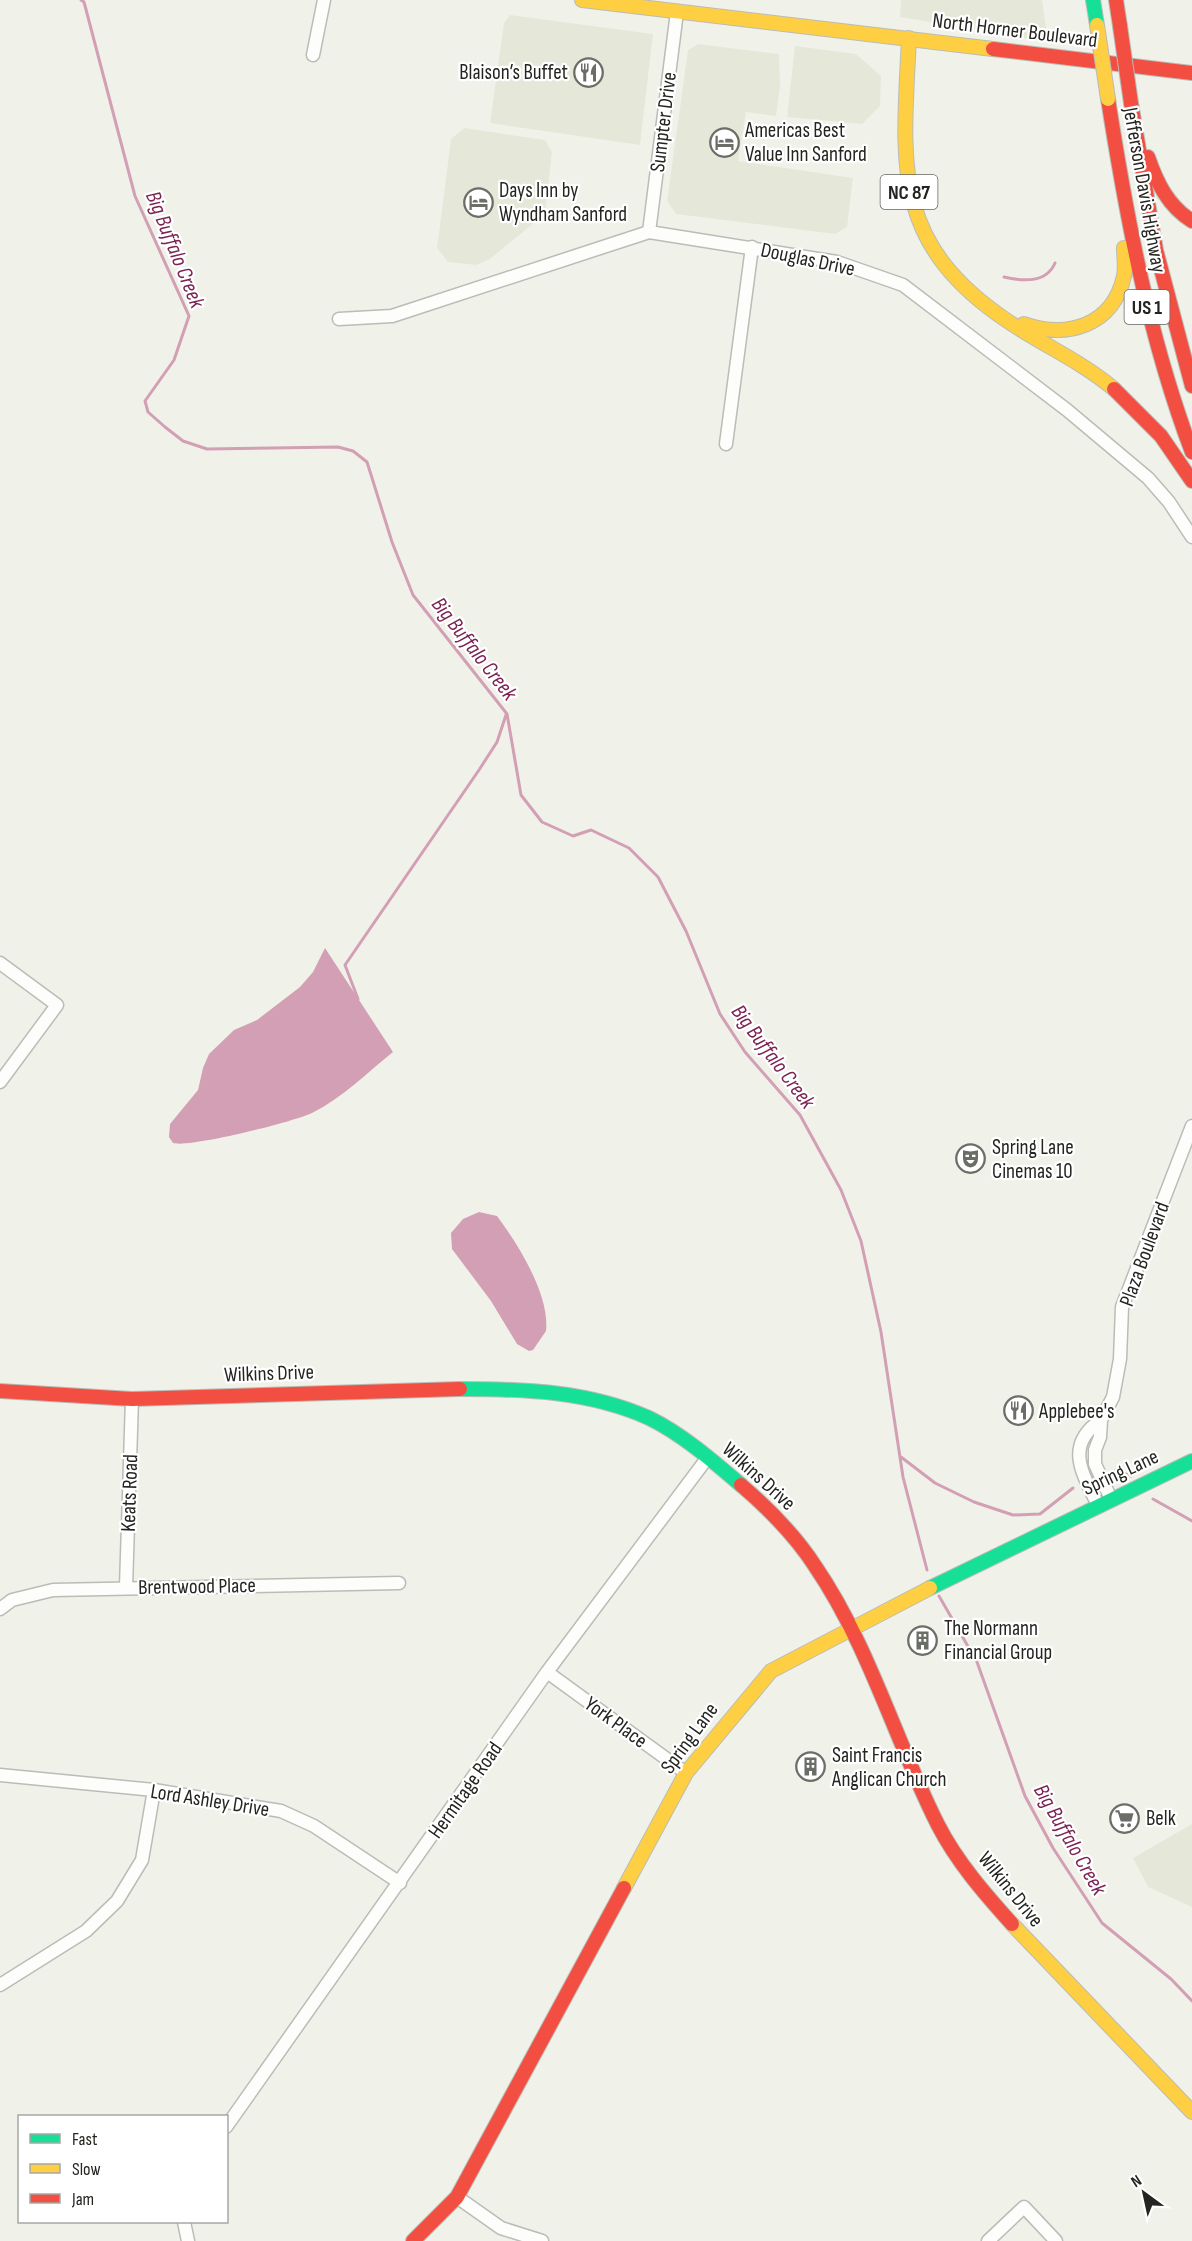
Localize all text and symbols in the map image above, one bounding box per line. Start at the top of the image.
street label: North Horner Boulevard [931,8,1099,53]
restaurant icon: Blaison’s Buffet [573,56,605,88]
place label: Blaison’s Buffet [459,60,568,85]
street label: Sumpter Drive [645,71,682,174]
street label: Jefferson Davis Highway [1117,104,1171,275]
place label: Americas Best Value Inn Sanford [744,118,867,167]
hotel icon: Americas Best Value Inn Sanford [708,126,740,158]
road number: NC 87 [880,175,938,209]
place label: Days Inn by Wyndham Sanford [499,178,627,227]
hotel icon: Days Inn by Wyndham Sanford [462,186,494,218]
water label: Big Buffalo Creek [139,187,211,313]
street label: Douglas Drive [758,237,857,282]
road number: US 1 [1124,290,1170,324]
water label: Big Buffalo Creek [425,592,523,707]
water label: Big Buffalo Creek [725,999,821,1115]
place label: Spring Lane Cinemas 10 [992,1135,1074,1184]
theatre icon: Spring Lane Cinemas 10 [955,1143,987,1175]
street label: Plaza Boulevard [1114,1199,1175,1310]
street label: Wilkins Drive [224,1359,314,1388]
restaurant icon: Applebee's [1002,1395,1034,1427]
place label: Applebee's [1038,1399,1115,1424]
street label: Wilkins Drive [717,1437,800,1516]
street label: Spring Lane [1078,1444,1162,1501]
street label: Keats Road [116,1454,143,1532]
street label: Brentwood Place [138,1573,256,1600]
place label: The Normann Financial Group [944,1616,1052,1665]
building icon: The Normann Financial Group [907,1624,939,1656]
street label: York Place [579,1691,652,1754]
street label: Spring Lane [655,1698,724,1779]
street label: Hermitage Road [423,1737,508,1843]
place label: Saint Francis Anglican Church [831,1743,947,1792]
building icon: Saint Francis Anglican Church [795,1751,827,1783]
street label: Lord Ashley Drive [149,1779,271,1822]
water label: Big Buffalo Creek [1027,1780,1113,1901]
supermarket icon: Belk [1109,1802,1141,1834]
place label: Belk [1146,1806,1176,1831]
street label: Wilkins Drive [973,1846,1049,1932]
legend [18,2115,228,2223]
text: Fast [72,2129,98,2150]
text: Slow [72,2159,101,2180]
north arrow [1114,2163,1174,2223]
text: N [1128,2171,1145,2192]
text: Jam [71,2189,94,2210]

